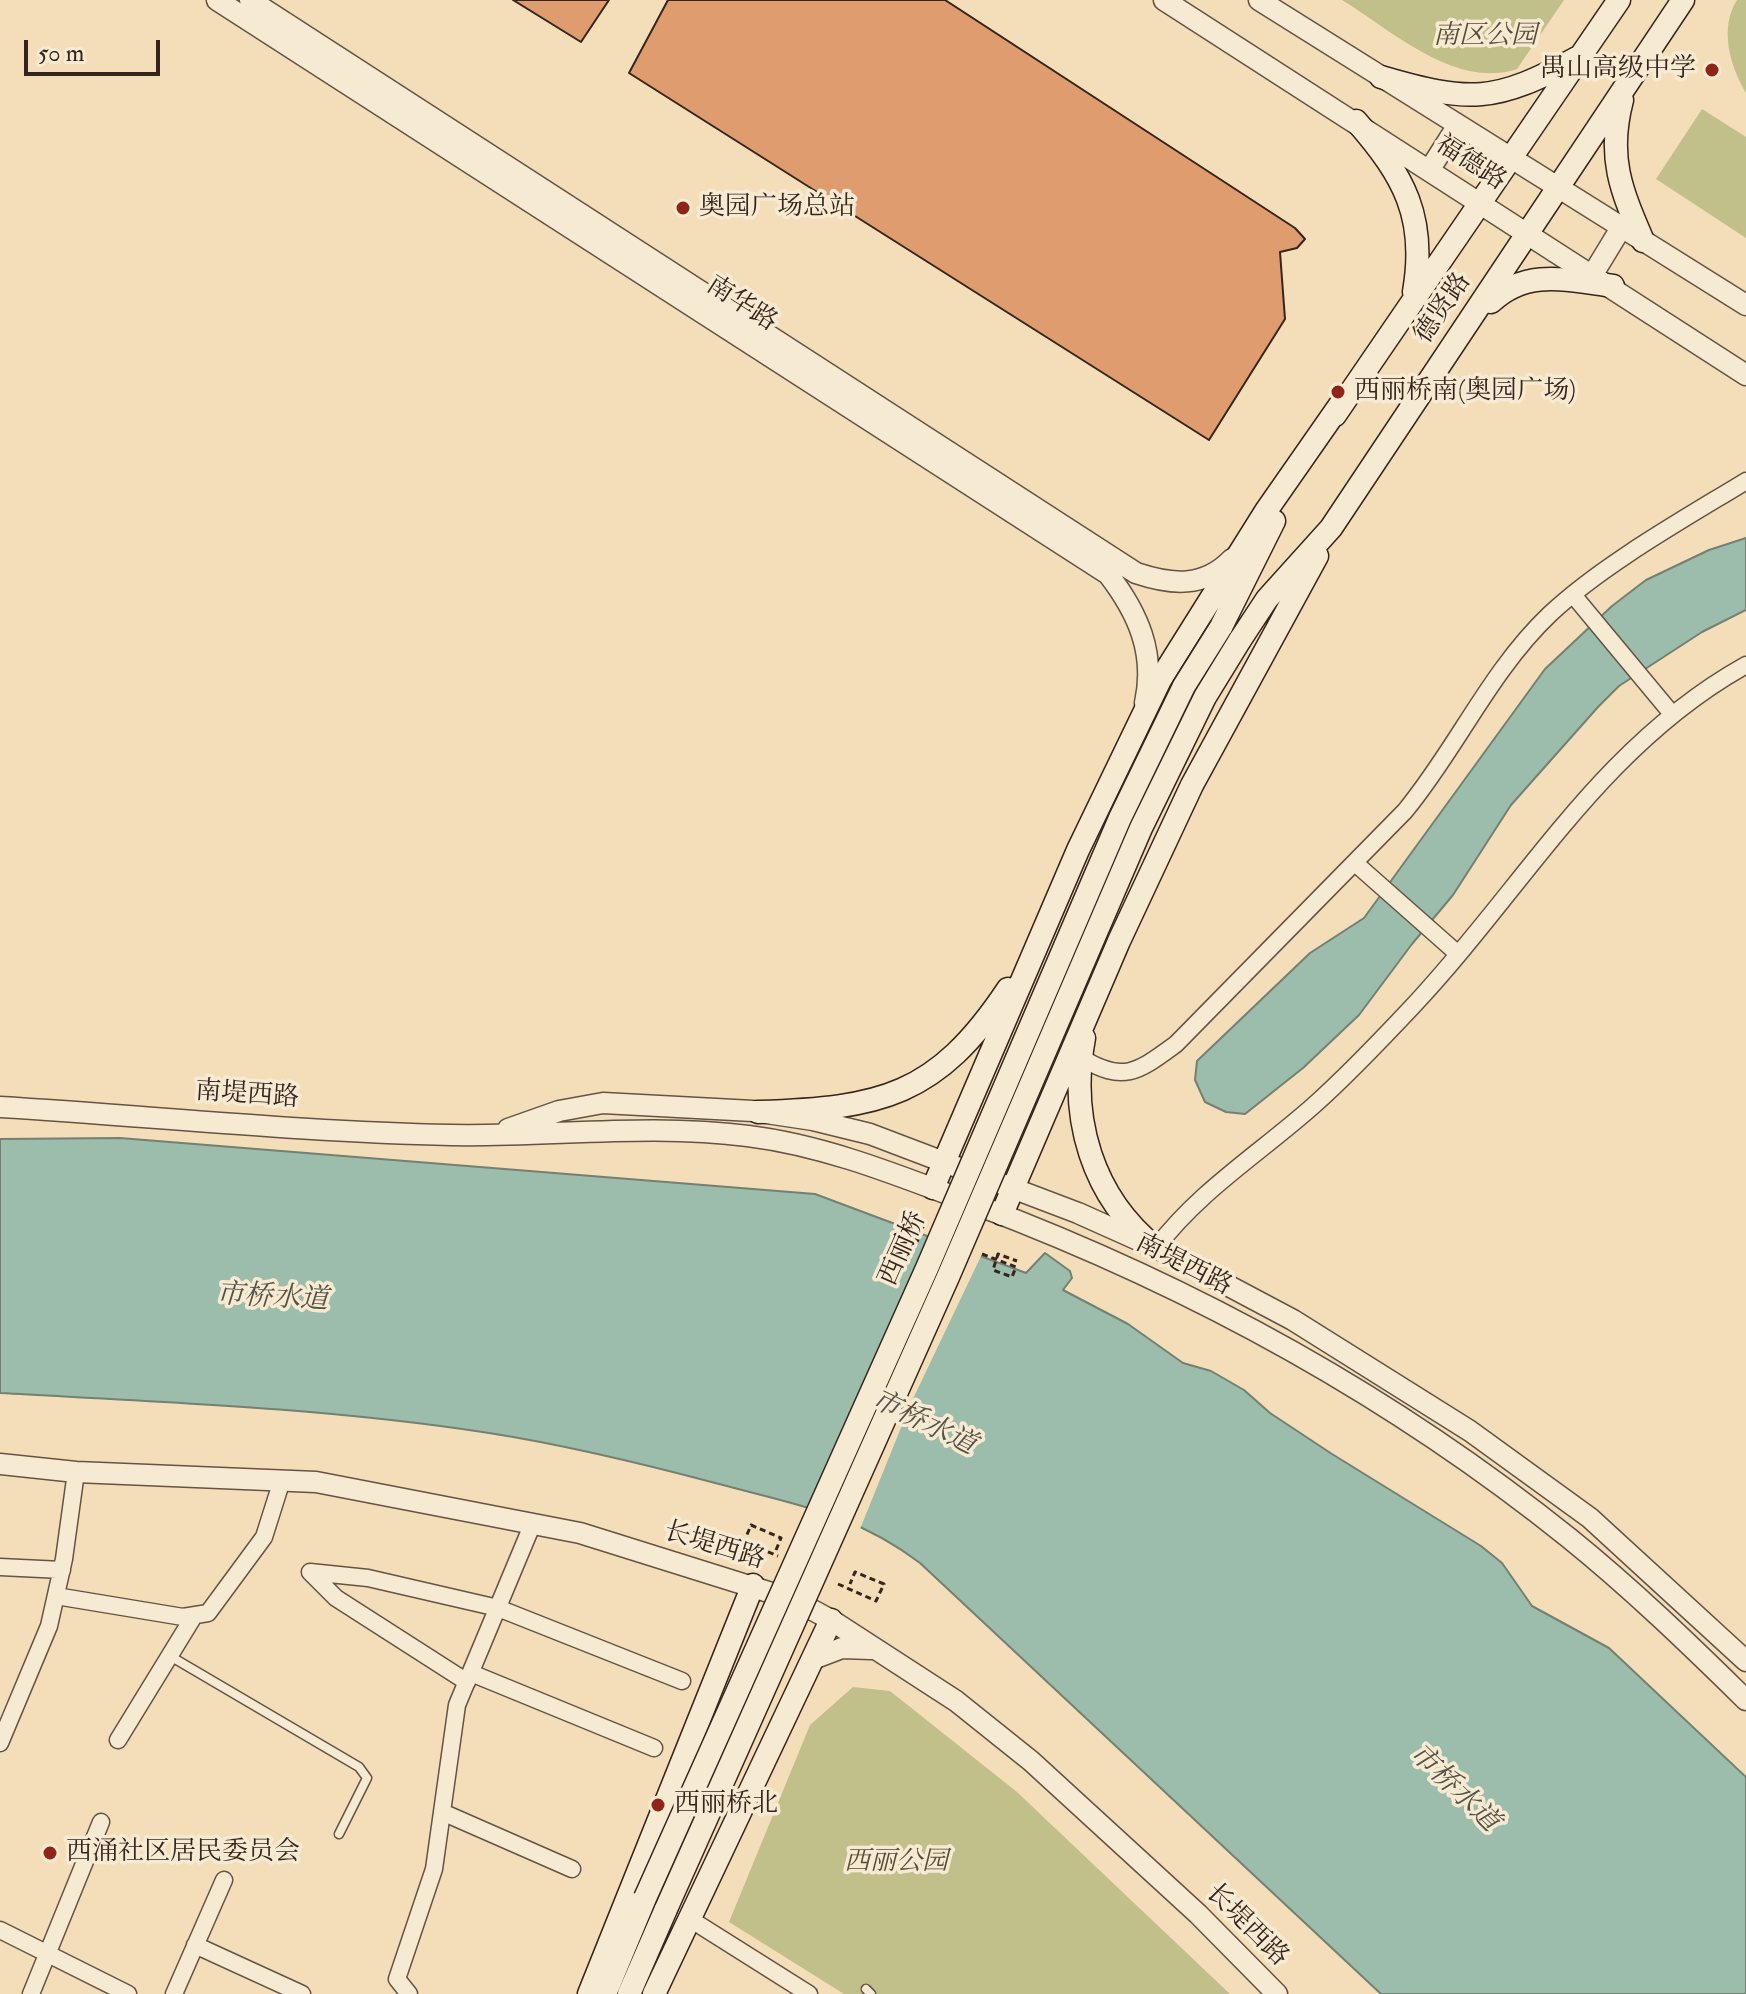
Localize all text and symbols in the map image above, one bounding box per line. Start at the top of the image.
park label: 南区公园 [1433,21,1537,53]
scale bar [28,24,164,74]
text: 50 m [38,38,84,69]
place label: 禺山高级中学 [1540,54,1696,86]
marker: 禺山高级中学 [1703,61,1721,79]
street label: 福德路 [1429,130,1511,198]
place label: 奥园广场总站 [699,192,855,224]
marker: 奥园广场总站 [674,199,692,217]
street label: 德贤路 [1409,268,1479,350]
street label: 南华路 [700,271,782,339]
place label: 西丽桥南(奥园广场) [1354,376,1576,408]
marker: 西丽桥南(奥园广场) [1329,383,1347,401]
street label: 南堤西路 [194,1077,300,1115]
street label: 西丽桥 [874,1207,934,1291]
street label: 南堤西路 [1130,1228,1236,1304]
water label: 市桥水道 [215,1279,329,1319]
water label: 市桥水道 [865,1384,981,1464]
street label: 长堤西路 [660,1517,768,1577]
water label: 市桥水道 [1401,1738,1505,1840]
place label: 西丽桥北 [674,1789,778,1821]
marker: 西丽桥北 [649,1796,667,1814]
place label: 西涌社区居民委员会 [66,1837,300,1869]
marker: 西涌社区居民委员会 [41,1844,59,1862]
park label: 西丽公园 [844,1847,948,1879]
street label: 长堤西路 [1198,1878,1294,1974]

